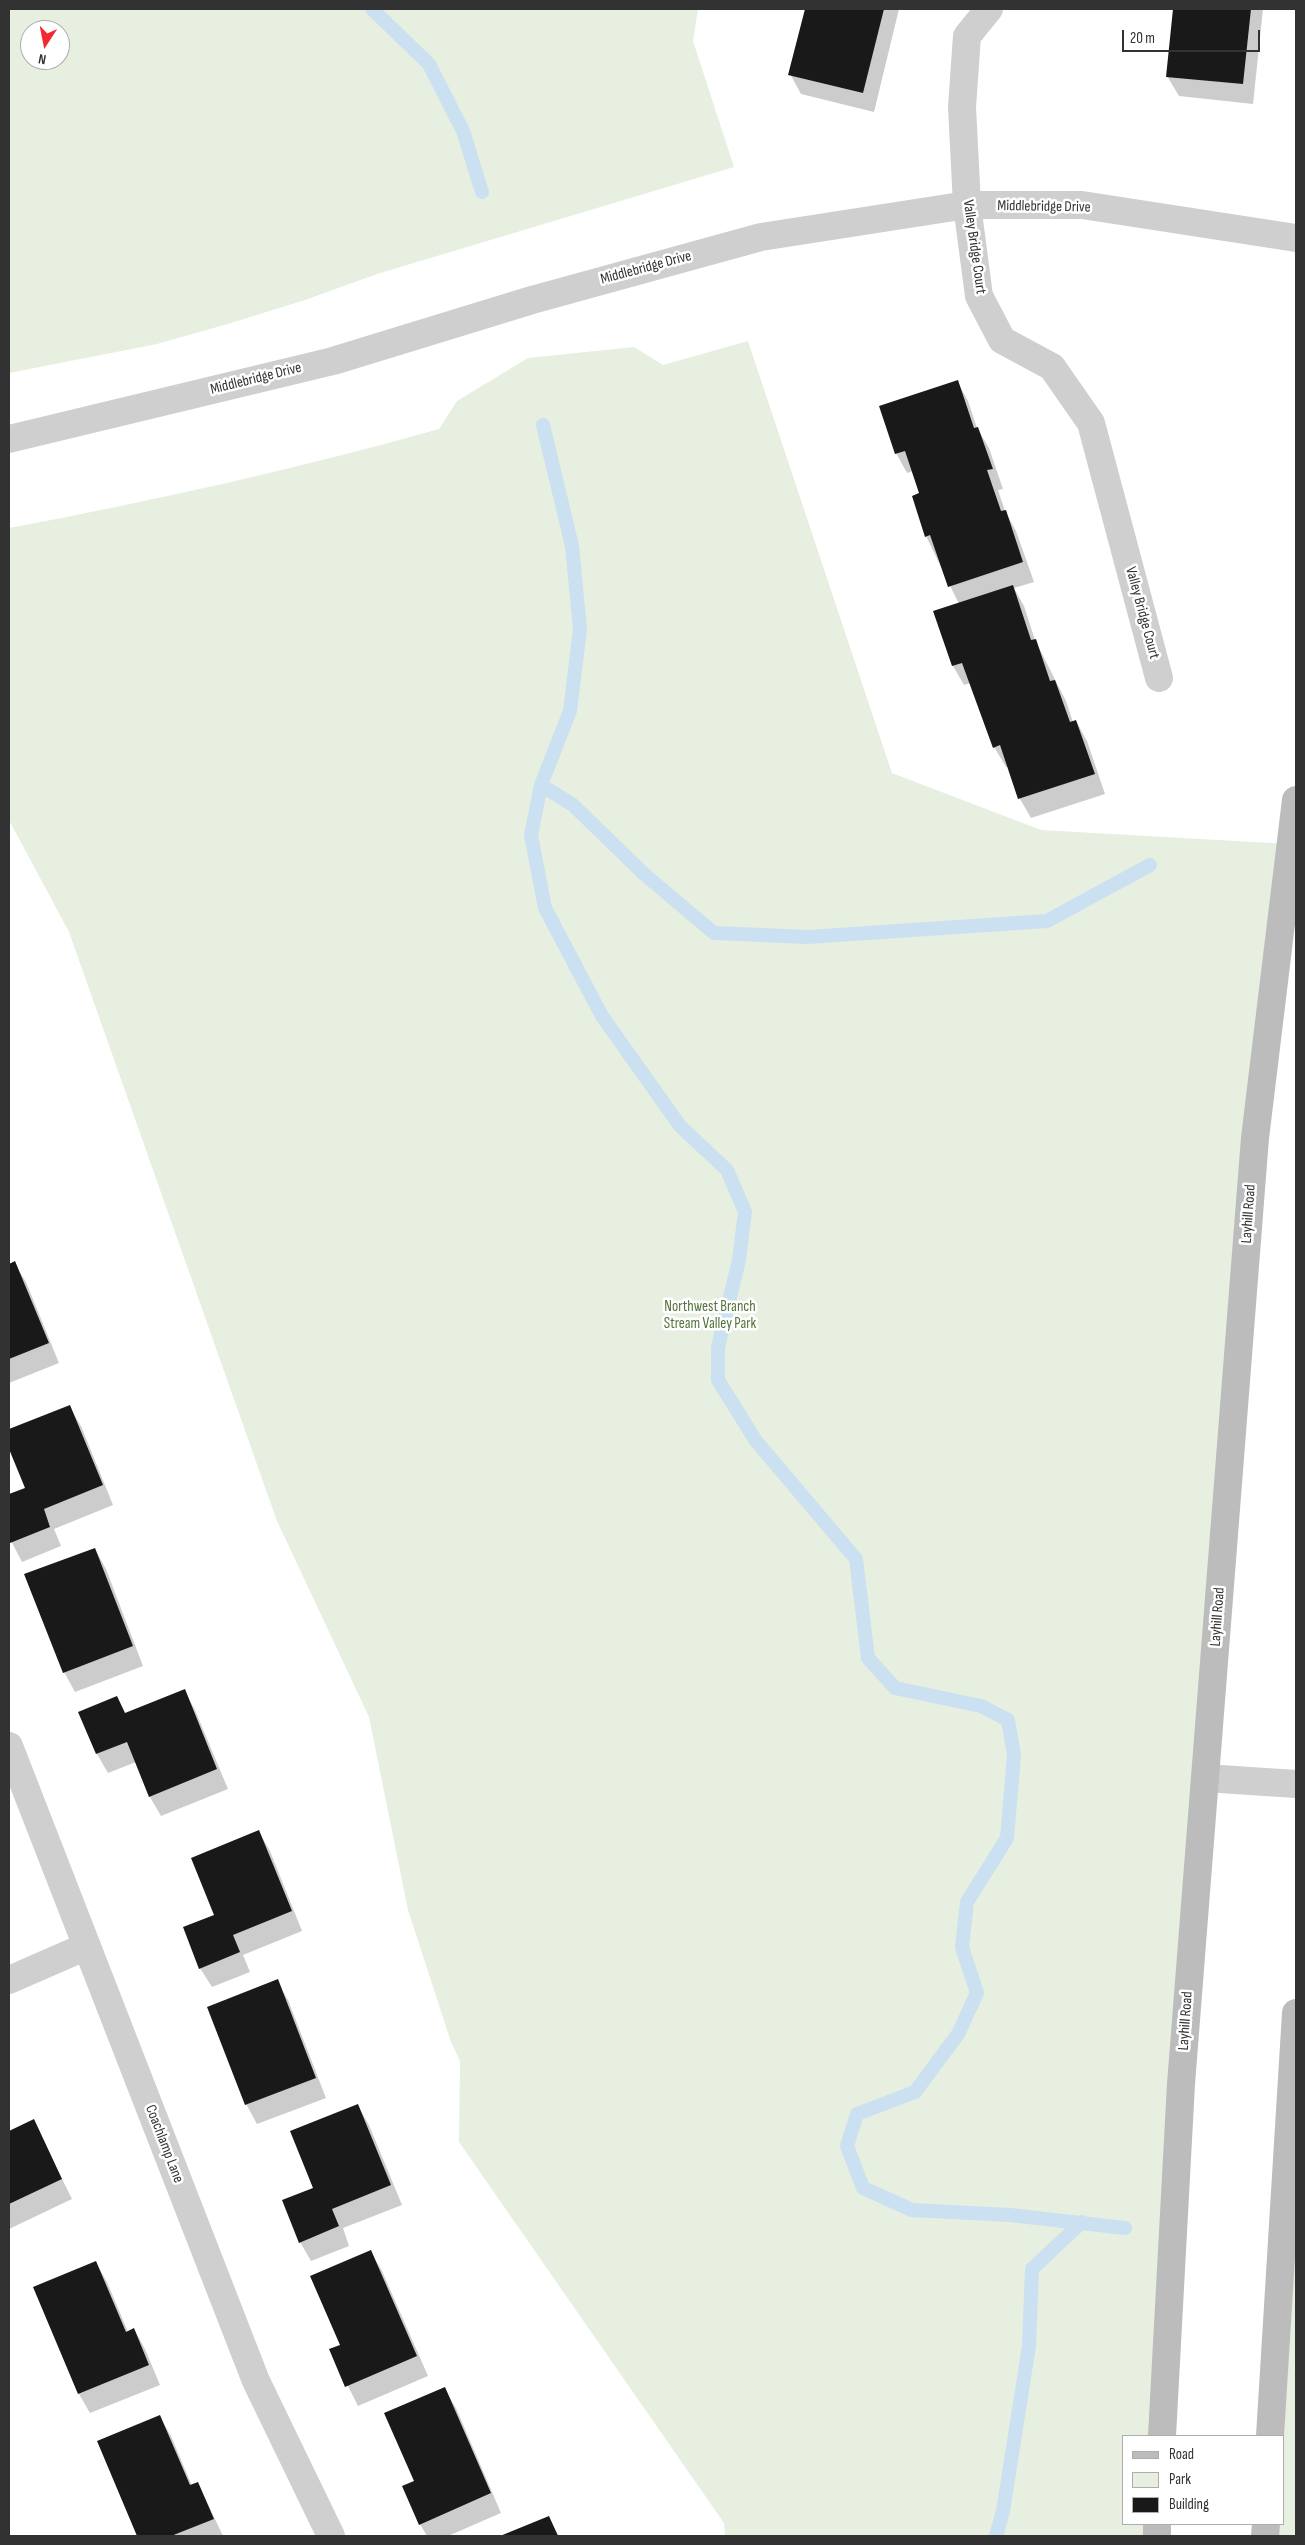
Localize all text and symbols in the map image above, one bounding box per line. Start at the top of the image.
north arrow [20,20,70,70]
scale bar [1125,20,1262,52]
text: 20 m [1130,29,1155,48]
text: N [37,50,48,68]
street label: Middlebridge Drive [997,197,1091,217]
street label: Valley Bridge Court [958,199,990,295]
street label: Middlebridge Drive [599,247,693,289]
street label: Middlebridge Drive [209,359,303,399]
street label: Valley Bridge Court [1121,565,1163,661]
street label: Layhill Road [1238,1184,1260,1244]
park label: Northwest Branch Stream Valley Park [664,1298,756,1333]
street label: Layhill Road [1207,1587,1229,1647]
street label: Layhill Road [1175,1991,1197,2051]
street label: Coachlamp Lane [141,2102,187,2186]
legend [1122,2435,1285,2525]
text: Road [1169,2445,1194,2464]
text: Park [1169,2470,1191,2489]
text: Building [1169,2495,1209,2514]

